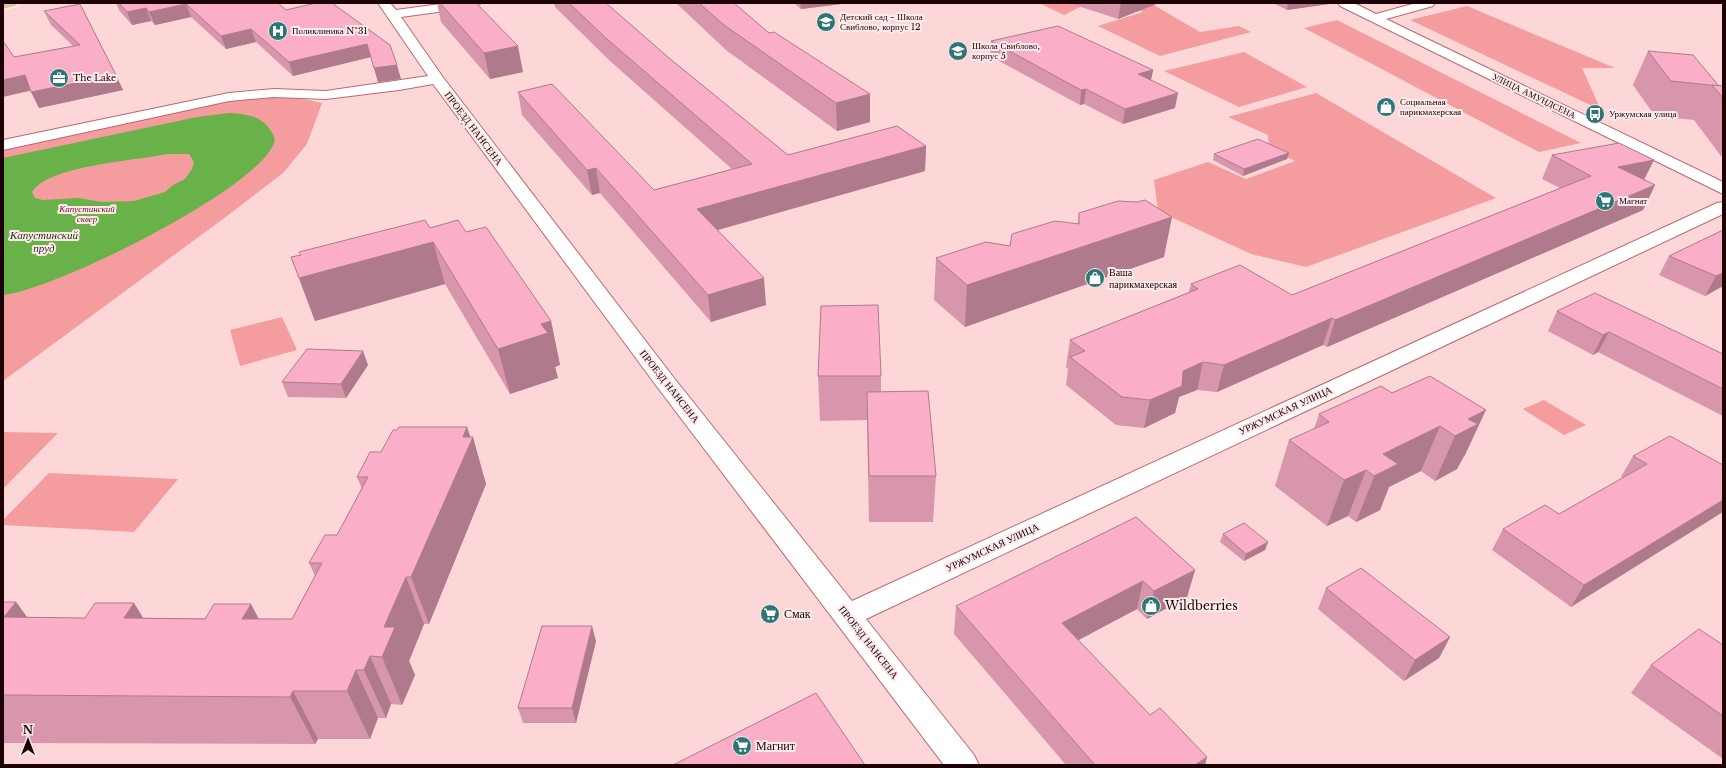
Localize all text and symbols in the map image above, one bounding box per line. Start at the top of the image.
school or university icon: Детский сад - Школа Свиблово, корпус 12 [815,11,837,33]
place label: Детский сад - Школа Свиблово, корпус 12 [840,11,923,32]
hospital icon: Поликлиника №31 [267,20,289,42]
place label: Поликлиника №31 [292,25,367,36]
school or university icon: Школа Свиблово, корпус 5 [947,40,969,62]
place label: Школа Свиблово, корпус 5 [972,40,1040,61]
office icon: The Lake [48,67,70,89]
street label: УЛИЦА АМУНДСЕНА [1491,71,1578,121]
place label: The Lake [73,72,116,83]
street label: ПРОЕЗД НАНСЕНА [442,89,506,169]
shop icon: Социальная парикмахерская [1375,96,1397,118]
place label: Социальная парикмахерская [1400,96,1461,117]
bus stop icon: Уржумская улица [1584,103,1606,125]
place label: Уржумская улица [1609,108,1677,119]
supermarket icon: Магнат [1594,190,1616,212]
place label: Магнат [1619,195,1647,206]
park label: Капустинский сквер [58,203,115,224]
water label: Капустинский пруд [9,228,78,255]
place label: Ваша парикмахерская [1109,266,1177,291]
shop icon: Ваша парикмахерская [1084,267,1106,289]
street label: ПРОЕЗД НАНСЕНА [637,347,703,426]
street label: УРЖУМСКАЯ УЛИЦА [1236,383,1335,438]
street label: УРЖУМСКАЯ УЛИЦА [943,520,1042,575]
shop icon: Wildberries [1140,595,1162,617]
place label: Wildberries [1164,598,1238,613]
supermarket icon: Смак [759,603,781,625]
street label: ПРОЕЗД НАНСЕНА [836,603,902,682]
place label: Смак [784,606,811,621]
north arrow [8,720,48,760]
text: N [23,723,34,737]
supermarket icon: Магнит [731,735,753,757]
place label: Магнит [756,738,796,753]

